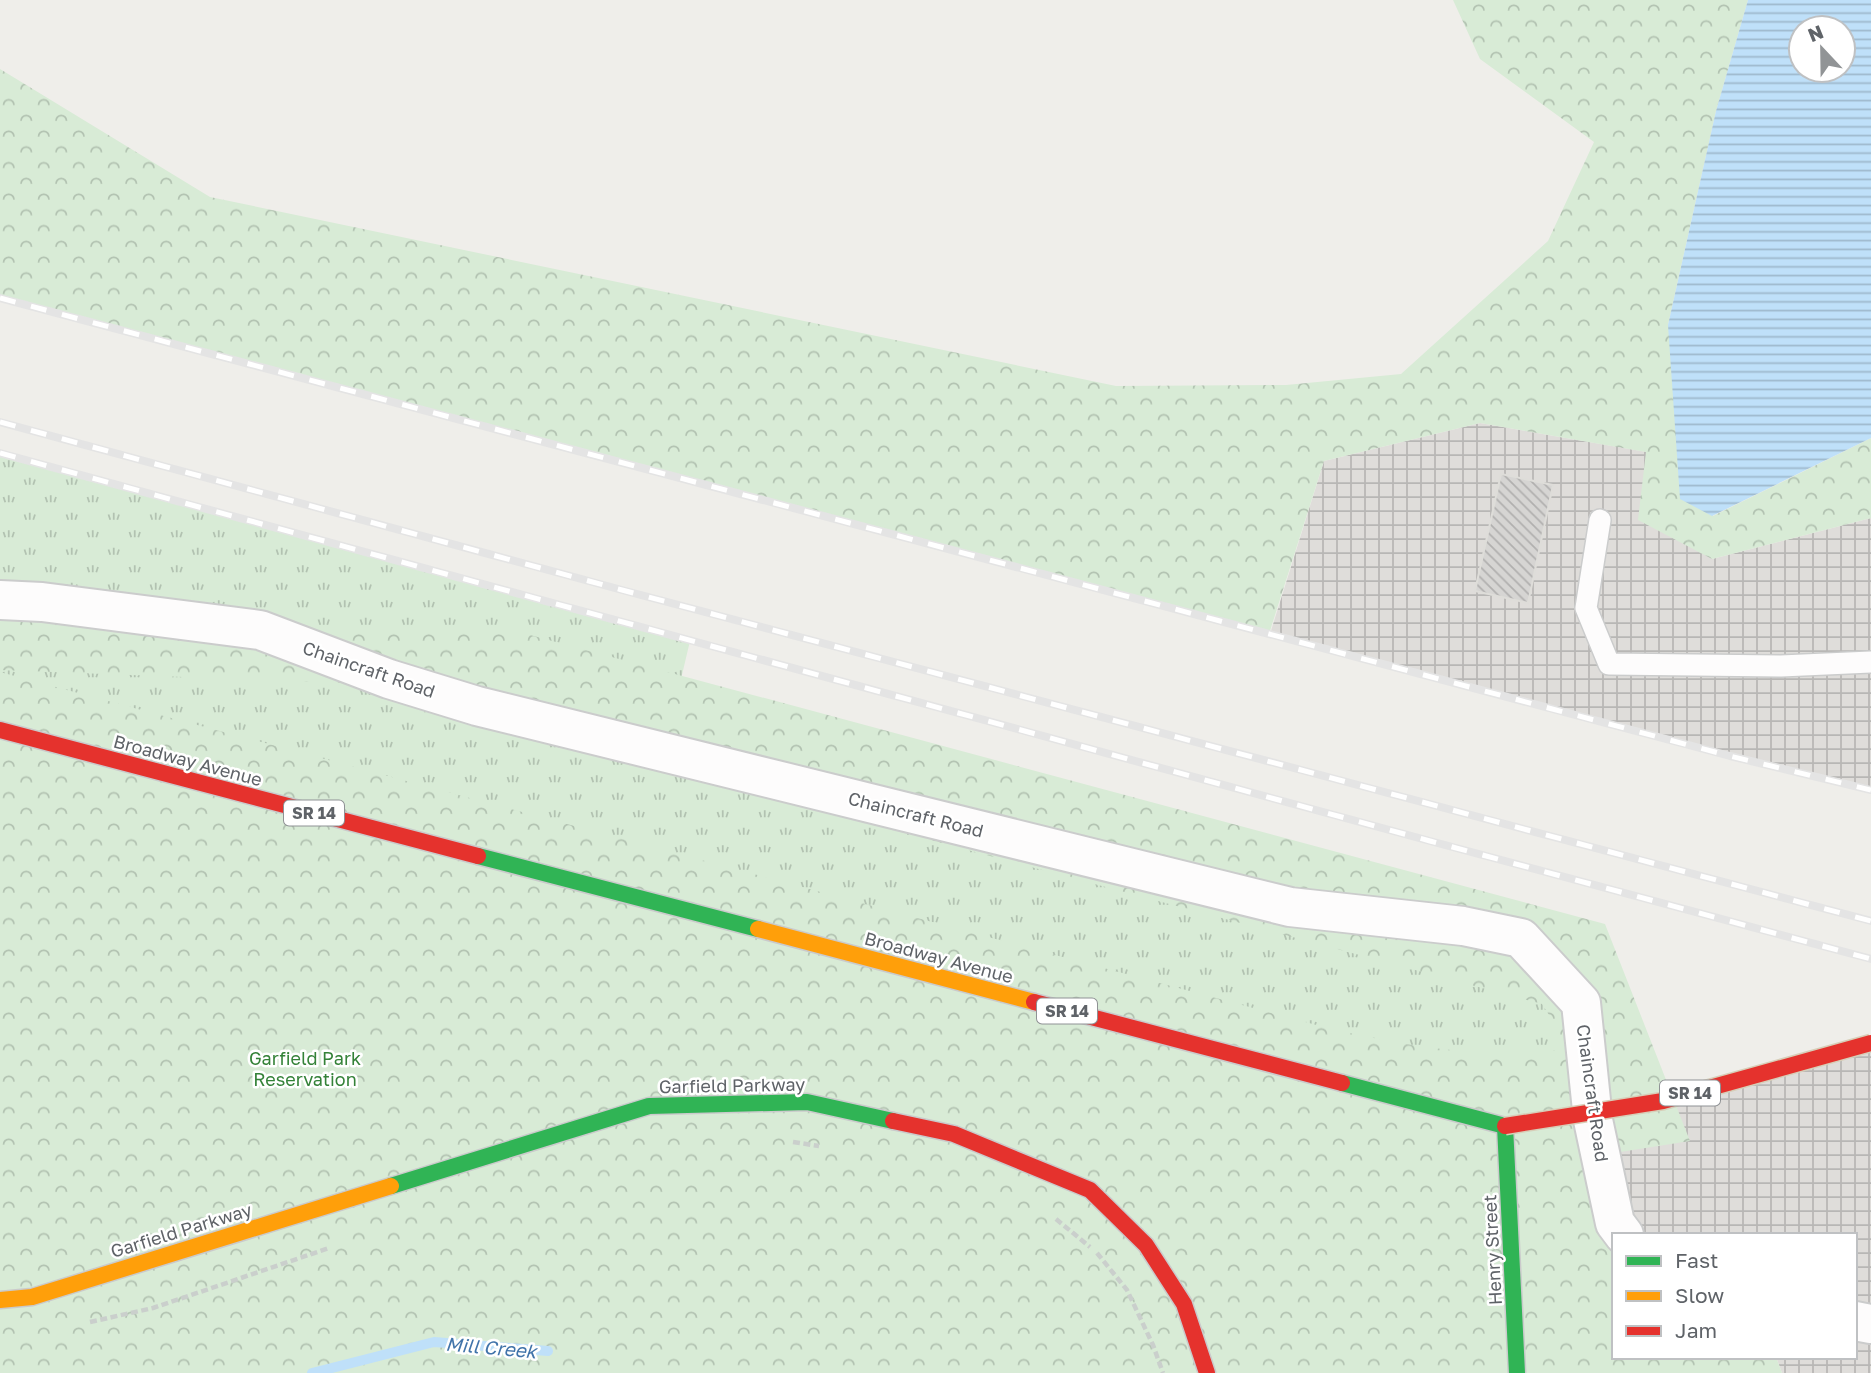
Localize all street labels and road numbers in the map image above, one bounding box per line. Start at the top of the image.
street label: Chaincraft Road [300,636,438,702]
street label: Broadway Avenue [111,730,265,790]
street label: Chaincraft Road [846,787,986,841]
road number: SR 14 [284,800,344,826]
street label: Broadway Avenue [862,927,1016,987]
road number: SR 14 [1037,998,1097,1023]
street label: Chaincraft Road [1572,1023,1614,1163]
street label: Garfield Parkway [659,1073,805,1097]
road number: SR 14 [1660,1080,1720,1106]
street label: Henry Street [1478,1194,1506,1306]
street label: Garfield Parkway [108,1198,254,1262]

